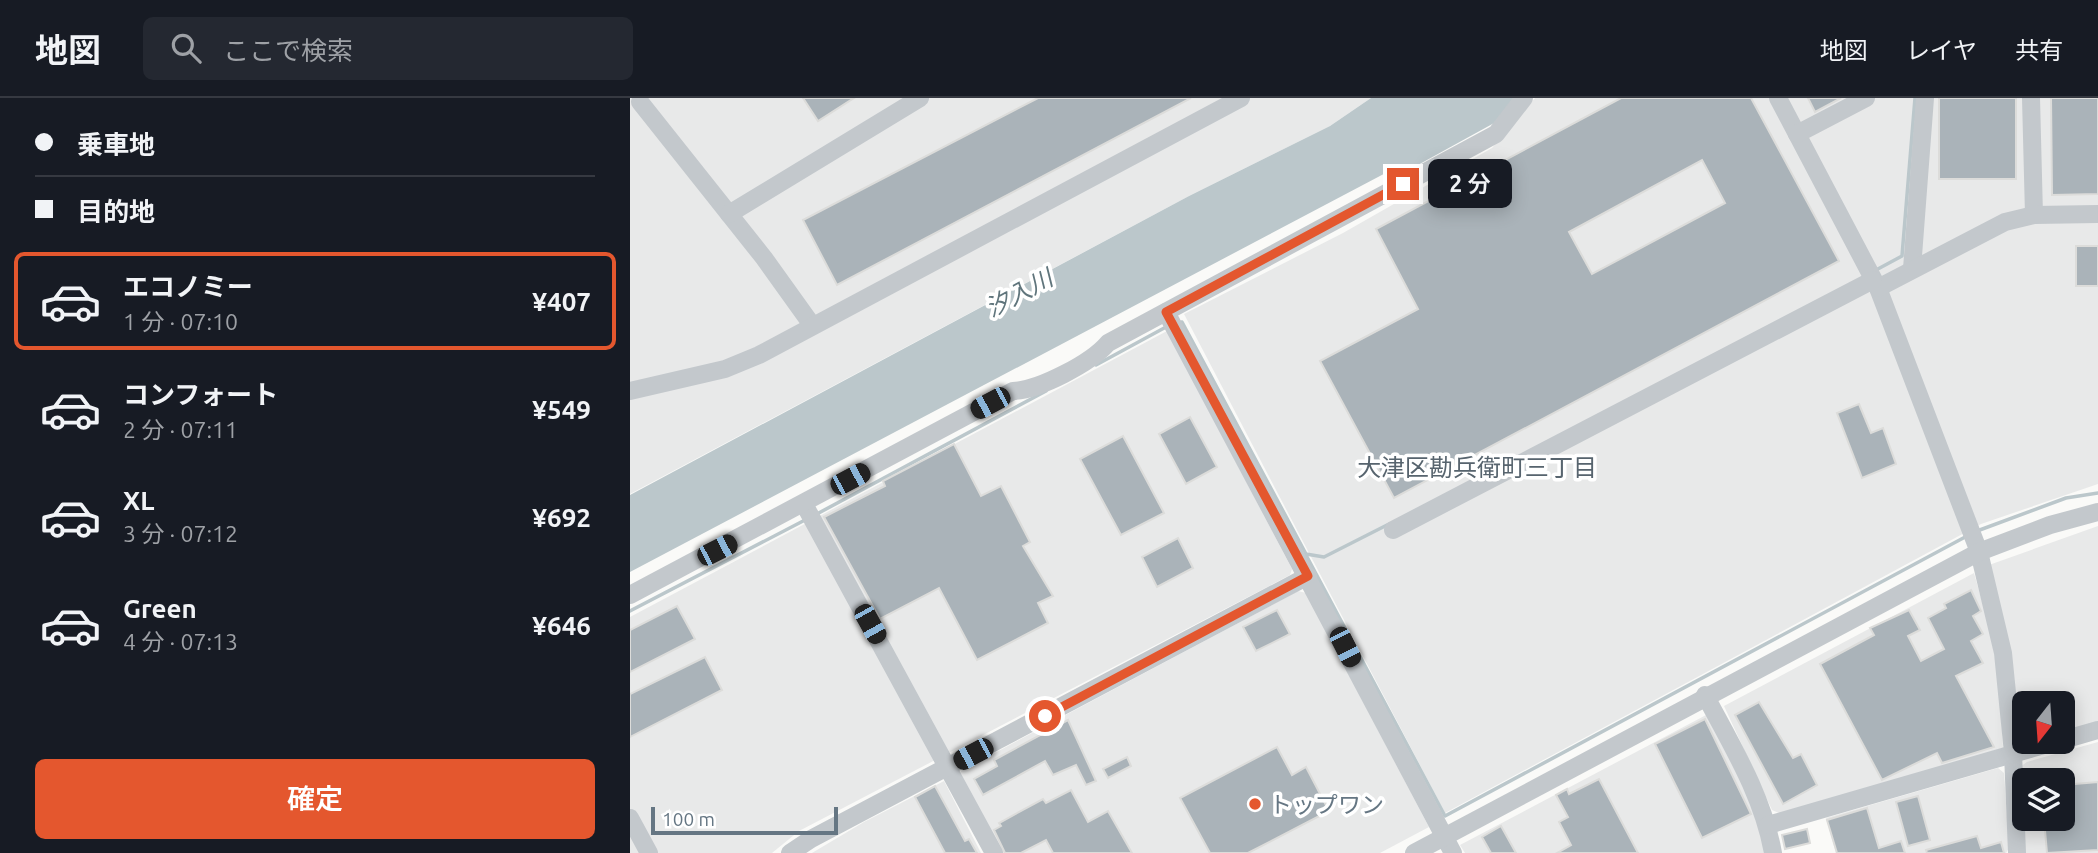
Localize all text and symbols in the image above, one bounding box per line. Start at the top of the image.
search box [143,17,633,80]
icon: search [167,29,205,67]
text: 地図 [35,31,101,68]
text: ここで検索 [223,36,353,65]
text: 地図 [1820,37,1868,64]
text: レイヤ [1906,37,1977,64]
text: 共有 [2015,37,2063,64]
text: 乗車地 [77,130,155,159]
callout: 2 分 [1428,160,1512,208]
route end [1387,168,1419,200]
text: 2 分 [1449,171,1491,196]
text: 目的地 [77,197,155,226]
water label: 汐入川 [981,263,1060,322]
icon: car [39,270,102,333]
text: エコノミー [123,272,253,301]
text: ¥407 [532,287,591,316]
text: 1 分 · 07:10 [123,309,238,334]
icon: car [39,378,102,441]
text: コンフォート [123,380,278,409]
car [967,384,1014,422]
text: ¥549 [532,395,591,424]
text: 2 分 · 07:11 [123,417,238,442]
district label: 大津区勘兵衛町三丁目 [1357,454,1597,481]
car [827,460,874,498]
icon: car [39,486,102,549]
text: XL [123,486,154,515]
text: ¥692 [532,503,591,532]
text: 3 分 · 07:12 [123,521,238,546]
car [694,531,741,569]
icon: car [39,594,102,657]
text: Green [123,594,197,623]
car [851,601,890,647]
text: ¥646 [532,611,591,640]
car [1327,624,1364,670]
text: 4 分 · 07:13 [123,629,238,654]
north arrow [2012,691,2076,754]
map controls [2012,691,2075,831]
route start [1029,700,1061,732]
car [950,735,997,773]
button: 確定 [35,759,595,839]
button: layers [2012,768,2075,831]
place label: トップワン [1269,792,1384,817]
marker: トップワン [1247,796,1263,812]
scale bar [651,804,838,836]
text: 100 m [662,808,715,830]

